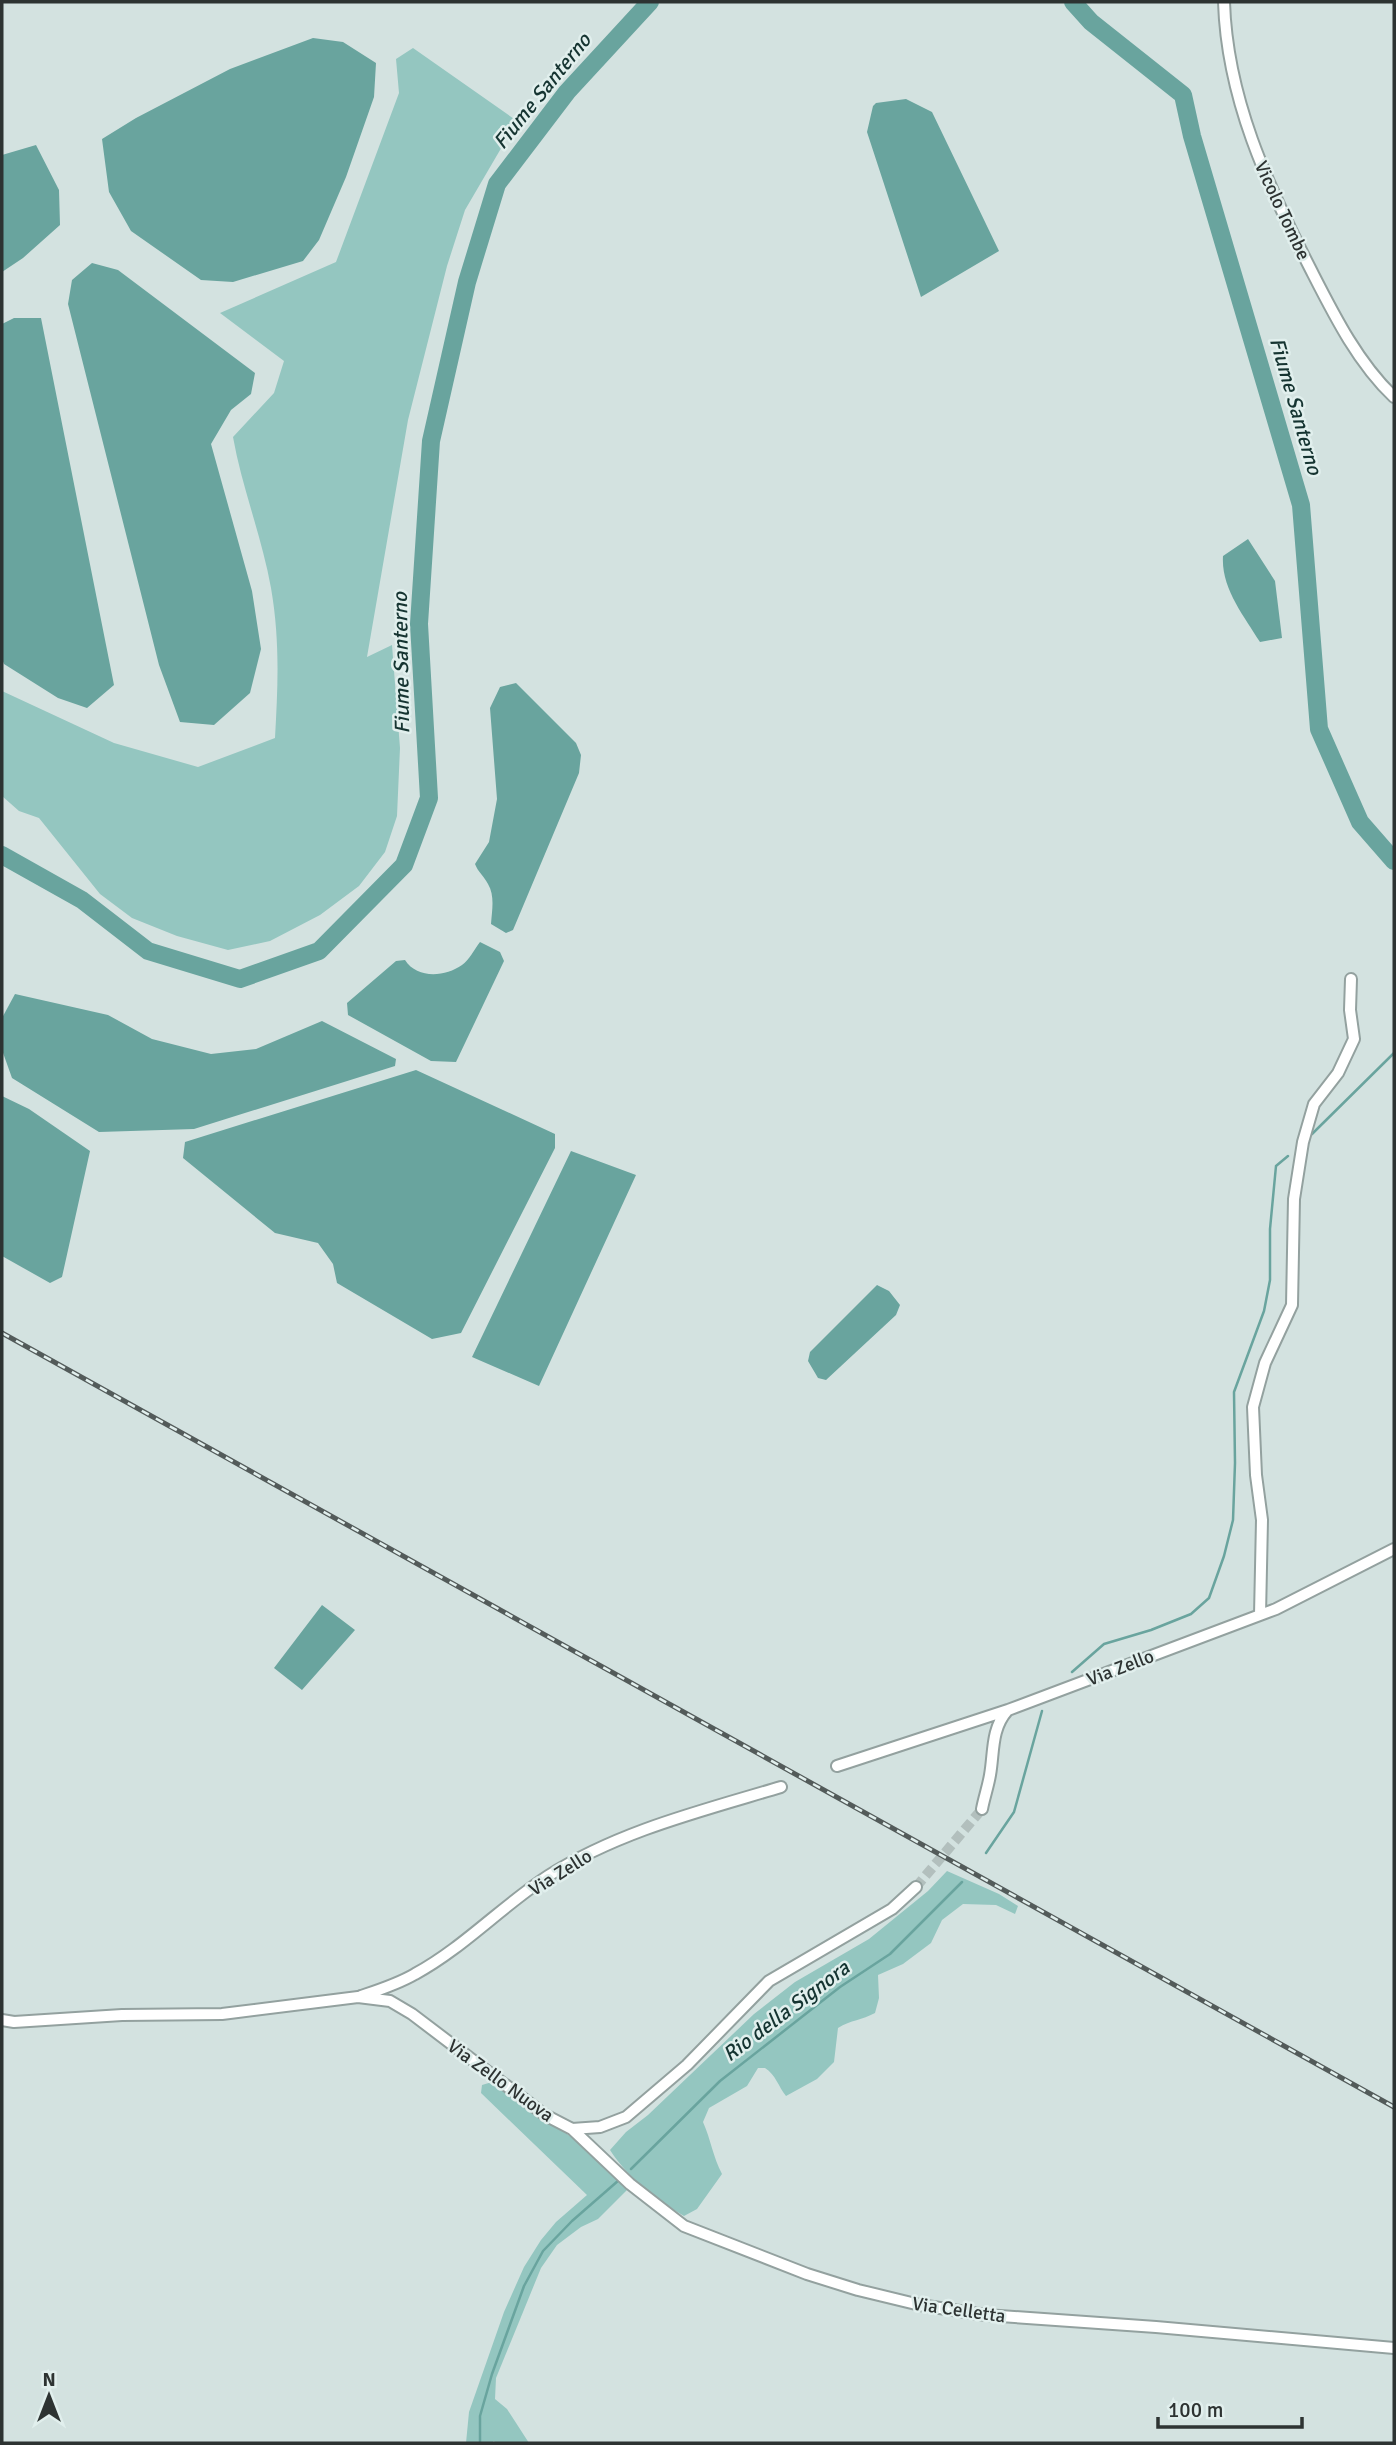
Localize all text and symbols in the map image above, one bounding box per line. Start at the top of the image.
water label: Fiume Santerno [487,27,597,154]
street label: Vicolo Tombe [1249,157,1315,264]
water label: Fiume Santerno [1264,334,1328,479]
water label: Fiume Santerno [387,591,415,734]
street label: Via Zello [1083,1644,1158,1692]
street label: Via Zello [524,1844,597,1902]
water label: Rio della Signora [718,1954,856,2067]
street label: Via Zello Nuova [443,2034,558,2127]
street label: Via Celletta [911,2292,1007,2328]
north arrow [14,2361,84,2431]
text: N [42,2368,56,2392]
scale bar [1158,2386,1302,2430]
text: 100 m [1168,2397,1223,2423]

